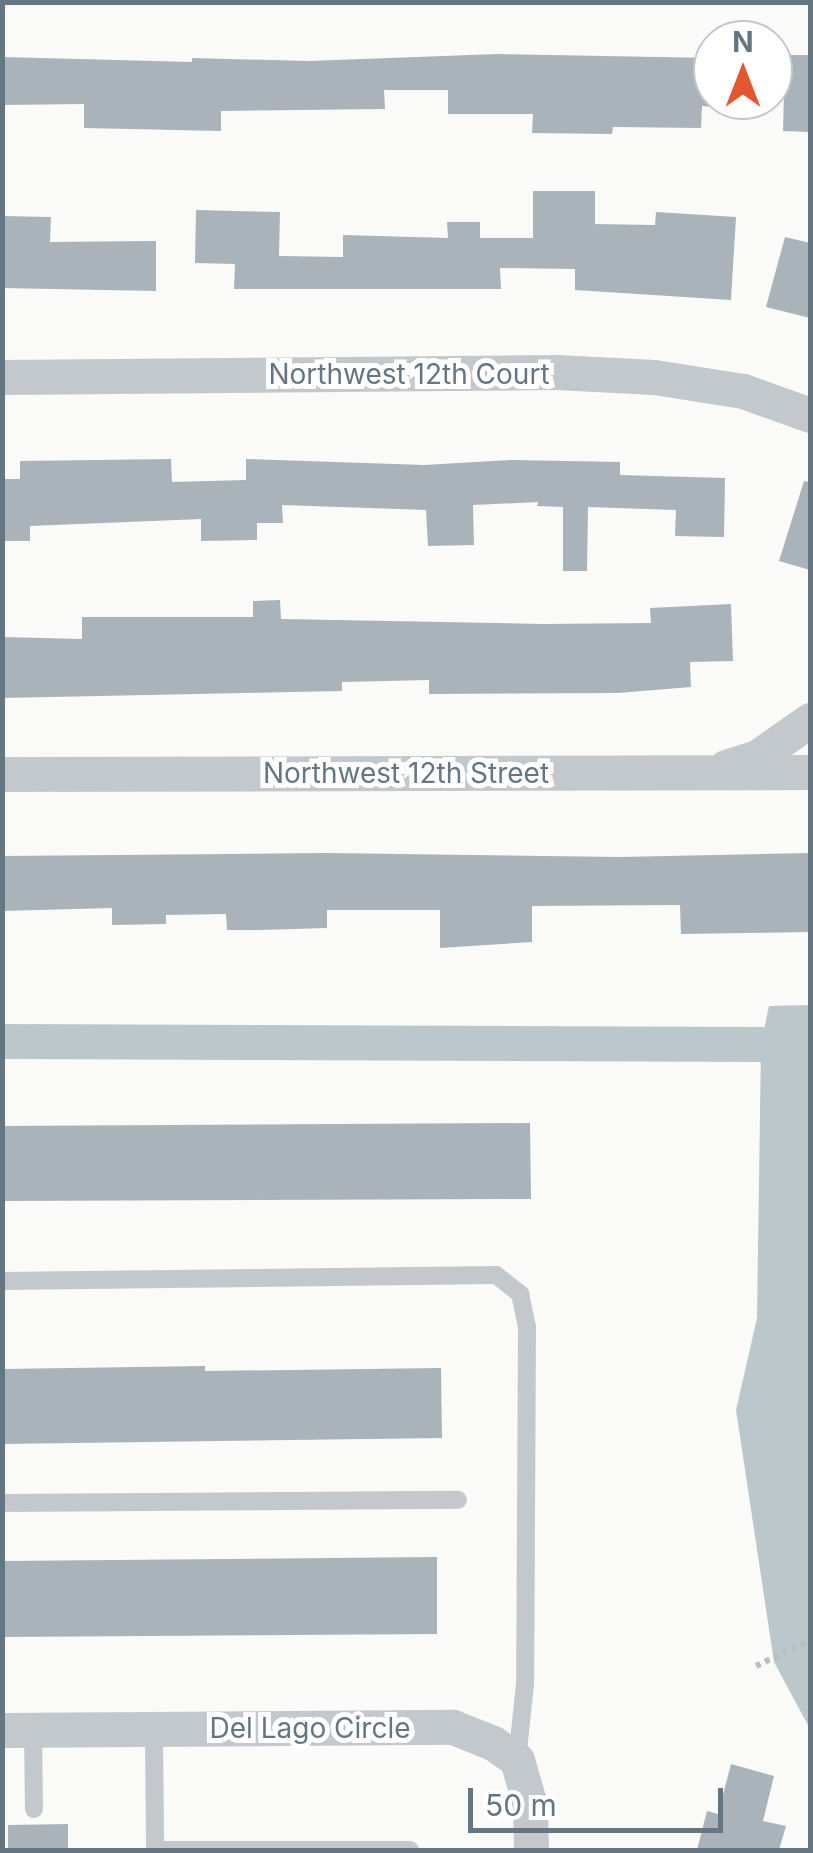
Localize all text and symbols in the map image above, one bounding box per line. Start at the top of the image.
north arrow [693,20,793,120]
text: N [732,25,754,59]
street label: Northwest 12th Court [268,357,550,391]
street label: Northwest 12th Street [263,756,549,790]
street label: Del Lago Circle [210,1711,410,1745]
scale bar [473,1768,728,1830]
text: 50 m [485,1787,557,1823]

